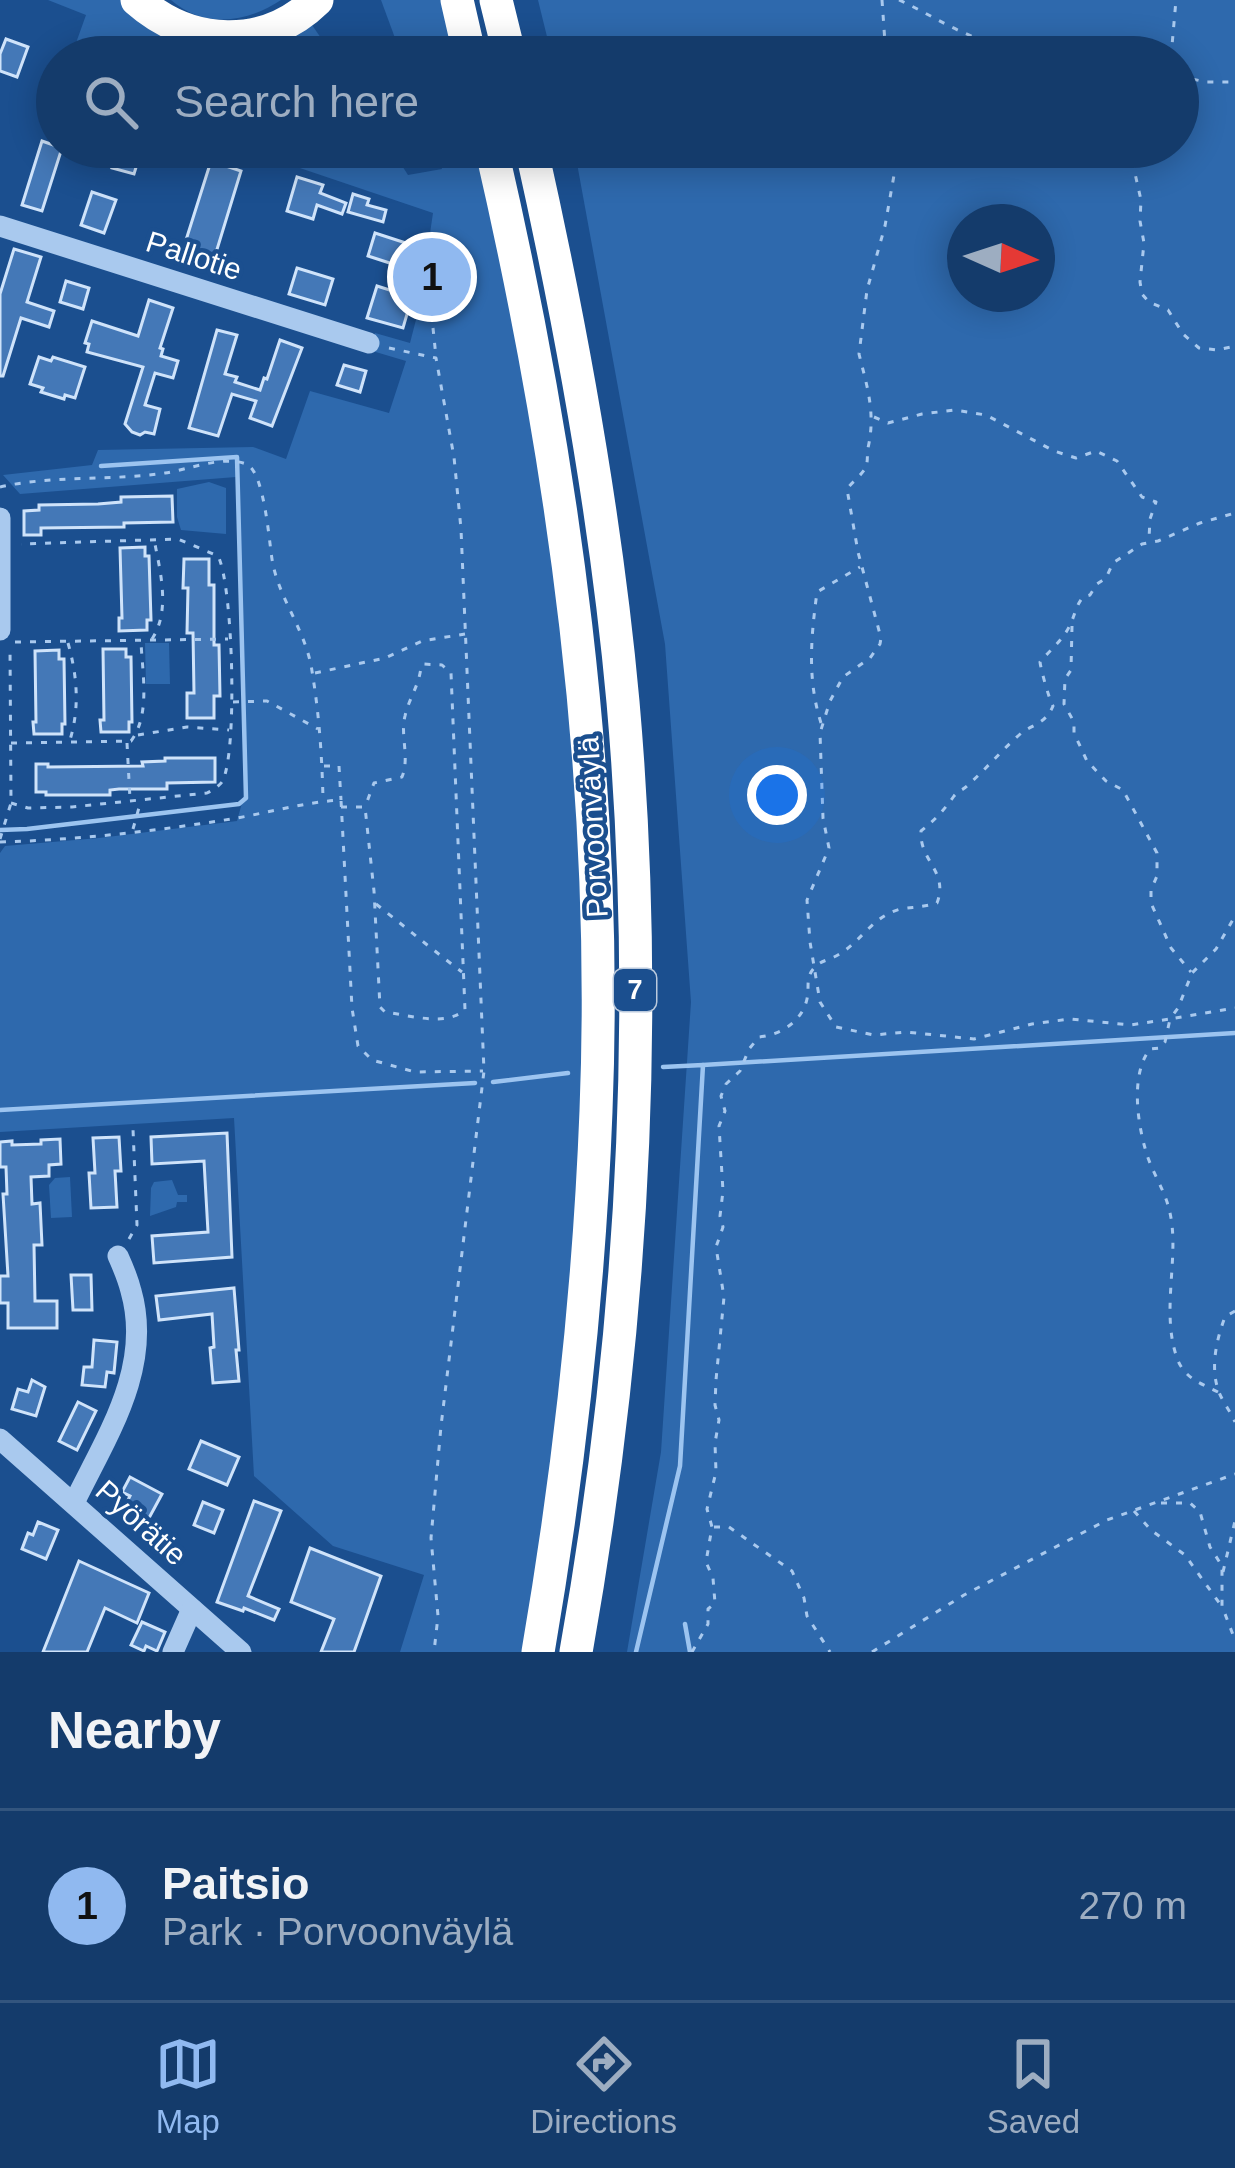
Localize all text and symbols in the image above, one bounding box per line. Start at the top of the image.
search box [36,36,1199,168]
icon: search [78,69,144,135]
text: Search here [174,76,419,127]
north arrow [947,204,1055,312]
street label: Pallotie [142,225,246,286]
pin: 1 [393,232,471,322]
street label: Porvoonväylä [571,735,614,919]
your location [747,765,807,825]
road number: 7 [614,969,656,1011]
street label: Pyörätie [89,1474,193,1572]
text: Nearby [48,1702,221,1759]
text: Paitsio [162,1858,310,1909]
text: 1 [76,1884,98,1927]
text: 270 m [1079,1884,1187,1927]
text: Park · Porvoonväylä [162,1910,513,1953]
tab: Map [155,2031,221,2141]
tab: Directions [530,2031,677,2141]
tab: Saved [987,2031,1080,2141]

